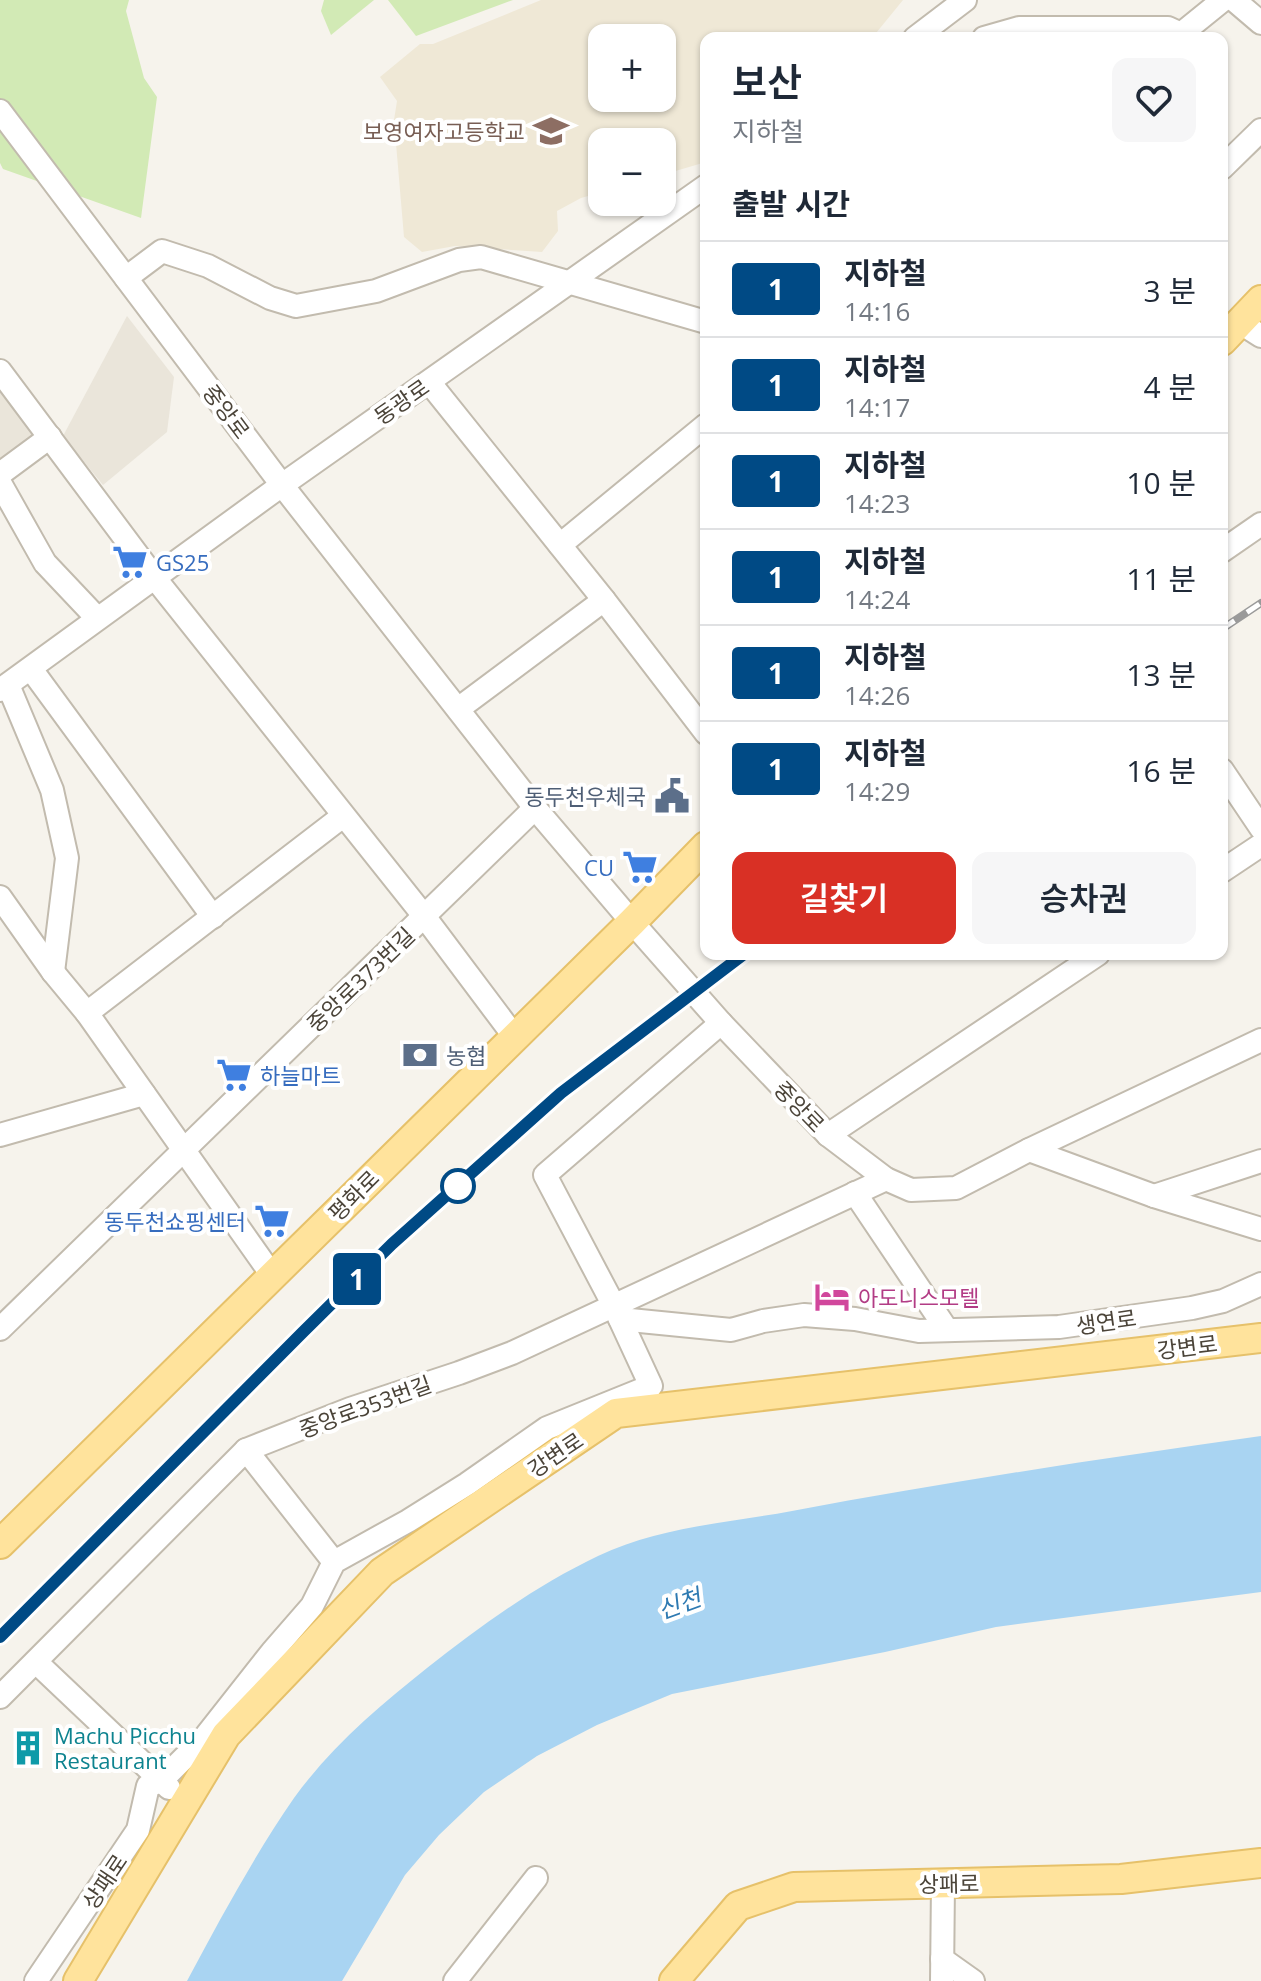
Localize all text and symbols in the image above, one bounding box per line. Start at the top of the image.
map controls [588,24,676,216]
button: + [588,24,676,112]
text: 보산 [732,55,802,107]
button: heart [1112,58,1196,142]
school or university icon: 보영여자고등학교 [532,112,570,150]
text: 지하철 [732,113,804,149]
place label: 보영여자고등학교 [363,116,525,146]
button: − [588,128,676,216]
text: 출발 시간 [732,183,850,224]
text: 지하철 [844,252,927,293]
text: 1 [768,270,784,308]
text: 3 분 [1143,270,1196,311]
text: 14:16 [844,293,910,329]
text: 지하철 [844,348,927,389]
text: 1 [768,366,784,404]
text: 4 분 [1143,366,1196,407]
street label: 동광로 [368,371,434,431]
street label: 중앙로 [197,378,257,444]
text: 14:17 [844,389,910,425]
text: 지하철 [844,444,927,485]
text: 1 [768,462,784,500]
text: 10 분 [1126,462,1196,503]
text: 14:23 [844,485,910,521]
text: 지하철 [844,540,927,581]
supermarket icon: GS25 [111,543,149,581]
place label: GS25 [156,547,209,577]
text: 1 [768,558,784,596]
text: 11 분 [1126,558,1196,599]
text: 14:24 [844,581,910,617]
text: 지하철 [844,636,927,677]
text: 1 [768,654,784,692]
text: 13 분 [1126,654,1196,695]
text: 14:26 [844,677,910,713]
text: 지하철 [844,732,927,773]
text: 1 [768,750,784,788]
text: 16 분 [1126,750,1196,791]
text: 14:29 [844,773,910,809]
public building icon: 동두천우체국 [653,777,691,815]
place label: 동두천우체국 [525,781,646,811]
supermarket icon: CU [621,848,659,886]
place label: CU [584,852,614,882]
button: 길찾기 [732,852,956,944]
button: 승차권 [972,852,1196,944]
street label: 중앙로373번길 [300,920,420,1038]
bank icon: 농협 [401,1036,439,1074]
place label: 농협 [446,1040,486,1070]
supermarket icon: 하늘마트 [215,1056,253,1094]
place label: 하늘마트 [260,1060,341,1090]
street label: 중앙로 [768,1074,832,1138]
street label: 평화로 [321,1163,385,1227]
unlabelled marker [441,1169,475,1203]
supermarket icon: 동두천쇼핑센터 [253,1202,291,1240]
place label: 동두천쇼핑센터 [104,1206,246,1236]
line badge: 1 [331,1253,383,1305]
text: 1 [349,1260,365,1298]
hotel icon: 아도니스모텔 [813,1278,851,1316]
place label: 아도니스모텔 [858,1282,979,1312]
street label: 생연로 [1074,1302,1138,1340]
street label: 강변로 [1155,1327,1219,1365]
street label: 중앙로353번길 [295,1368,435,1444]
street label: 강변로 [521,1425,589,1483]
water label: 신천 [653,1579,708,1626]
place label: Machu Picchu Restaurant [54,1720,196,1775]
building icon: Machu Picchu Restaurant [9,1729,47,1767]
street label: 상패로 [75,1847,133,1915]
street label: 상패로 [918,1867,980,1899]

